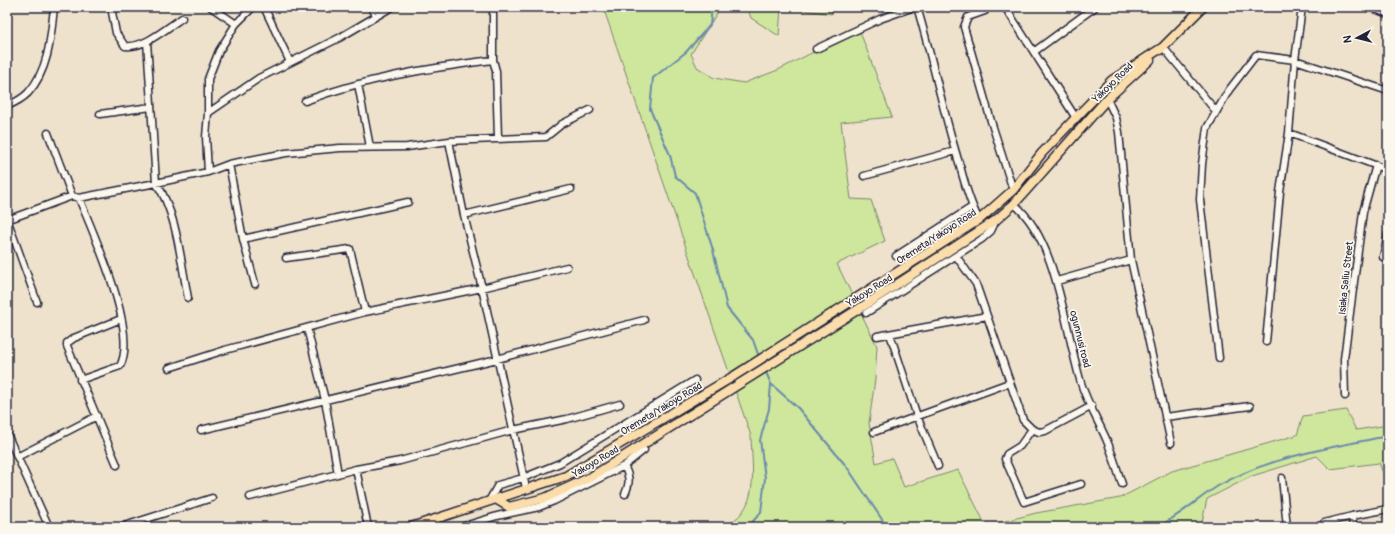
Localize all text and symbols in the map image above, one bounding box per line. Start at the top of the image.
north arrow [1337,18,1377,58]
text: N [1341,34,1354,44]
street label: Yakoyo Road [1089,60,1136,106]
street label: Oremeta/Yakoyo Road [894,206,979,267]
street label: Isiaka Saliu Street [1336,240,1356,315]
street label: Yakoyo Road [843,272,895,310]
street label: ogunnusi road [1067,309,1093,369]
street label: Oremeta/Yakoyo Road [619,380,704,438]
street label: Yakoyo Road [569,443,621,481]

